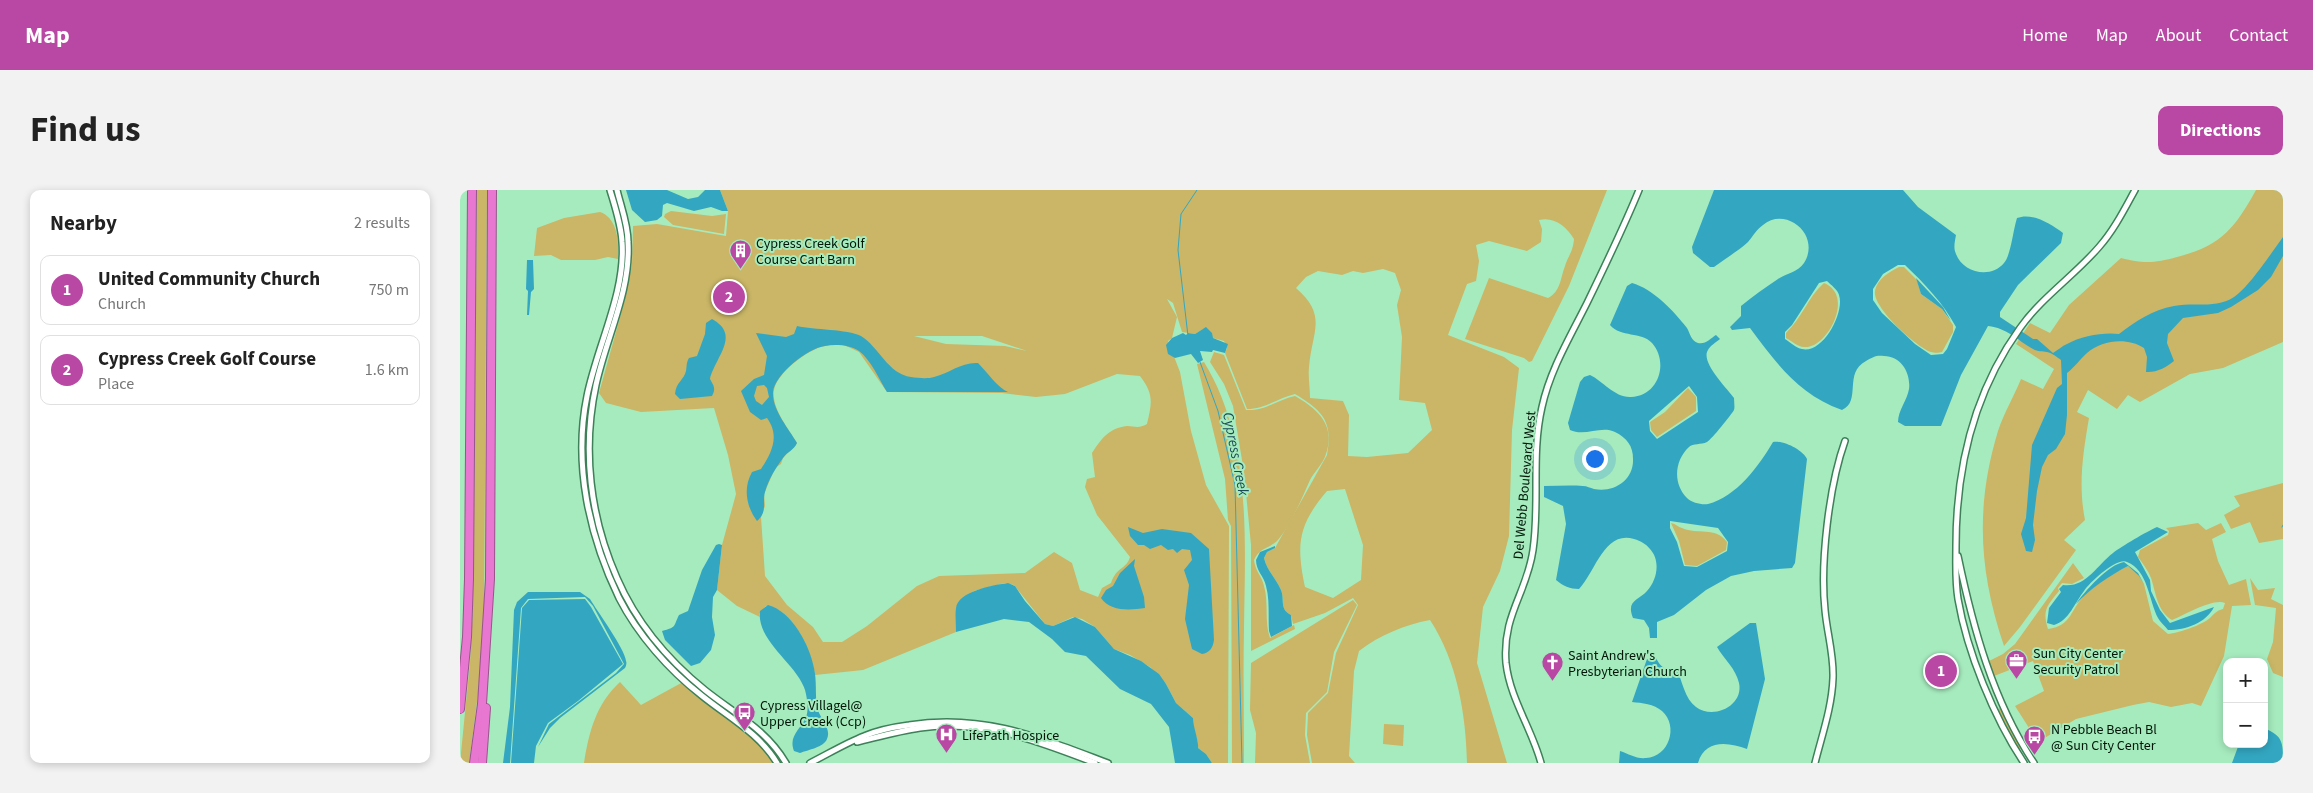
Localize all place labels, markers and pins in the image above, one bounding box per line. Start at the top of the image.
place label: Cypress Creek Golf Course Cart Barn [756,234,865,270]
building icon: Cypress Creek Golf Course Cart Barn [728,239,752,270]
pin: 2 [713,278,745,316]
place label: Sun City Center Security Patrol [2033,644,2123,680]
place label: Saint Andrew's Presbyterian Church [1568,646,1687,682]
office icon: Sun City Center Security Patrol [2005,649,2029,680]
church icon: Saint Andrew's Presbyterian Church [1540,651,1564,682]
pin: 1 [1925,652,1957,690]
place label: Cypress Villagel@ Upper Creek (Ccp) [760,696,866,732]
bus stop icon: Cypress Villagel@ Upper Creek (Ccp) [732,701,756,732]
place label: N Pebble Beach Bl @ Sun City Center [2051,720,2157,756]
hospital icon: LifePath Hospice [934,723,958,754]
bus stop icon: N Pebble Beach Bl @ Sun City Center [2023,725,2047,756]
place label: LifePath Hospice [962,726,1059,746]

